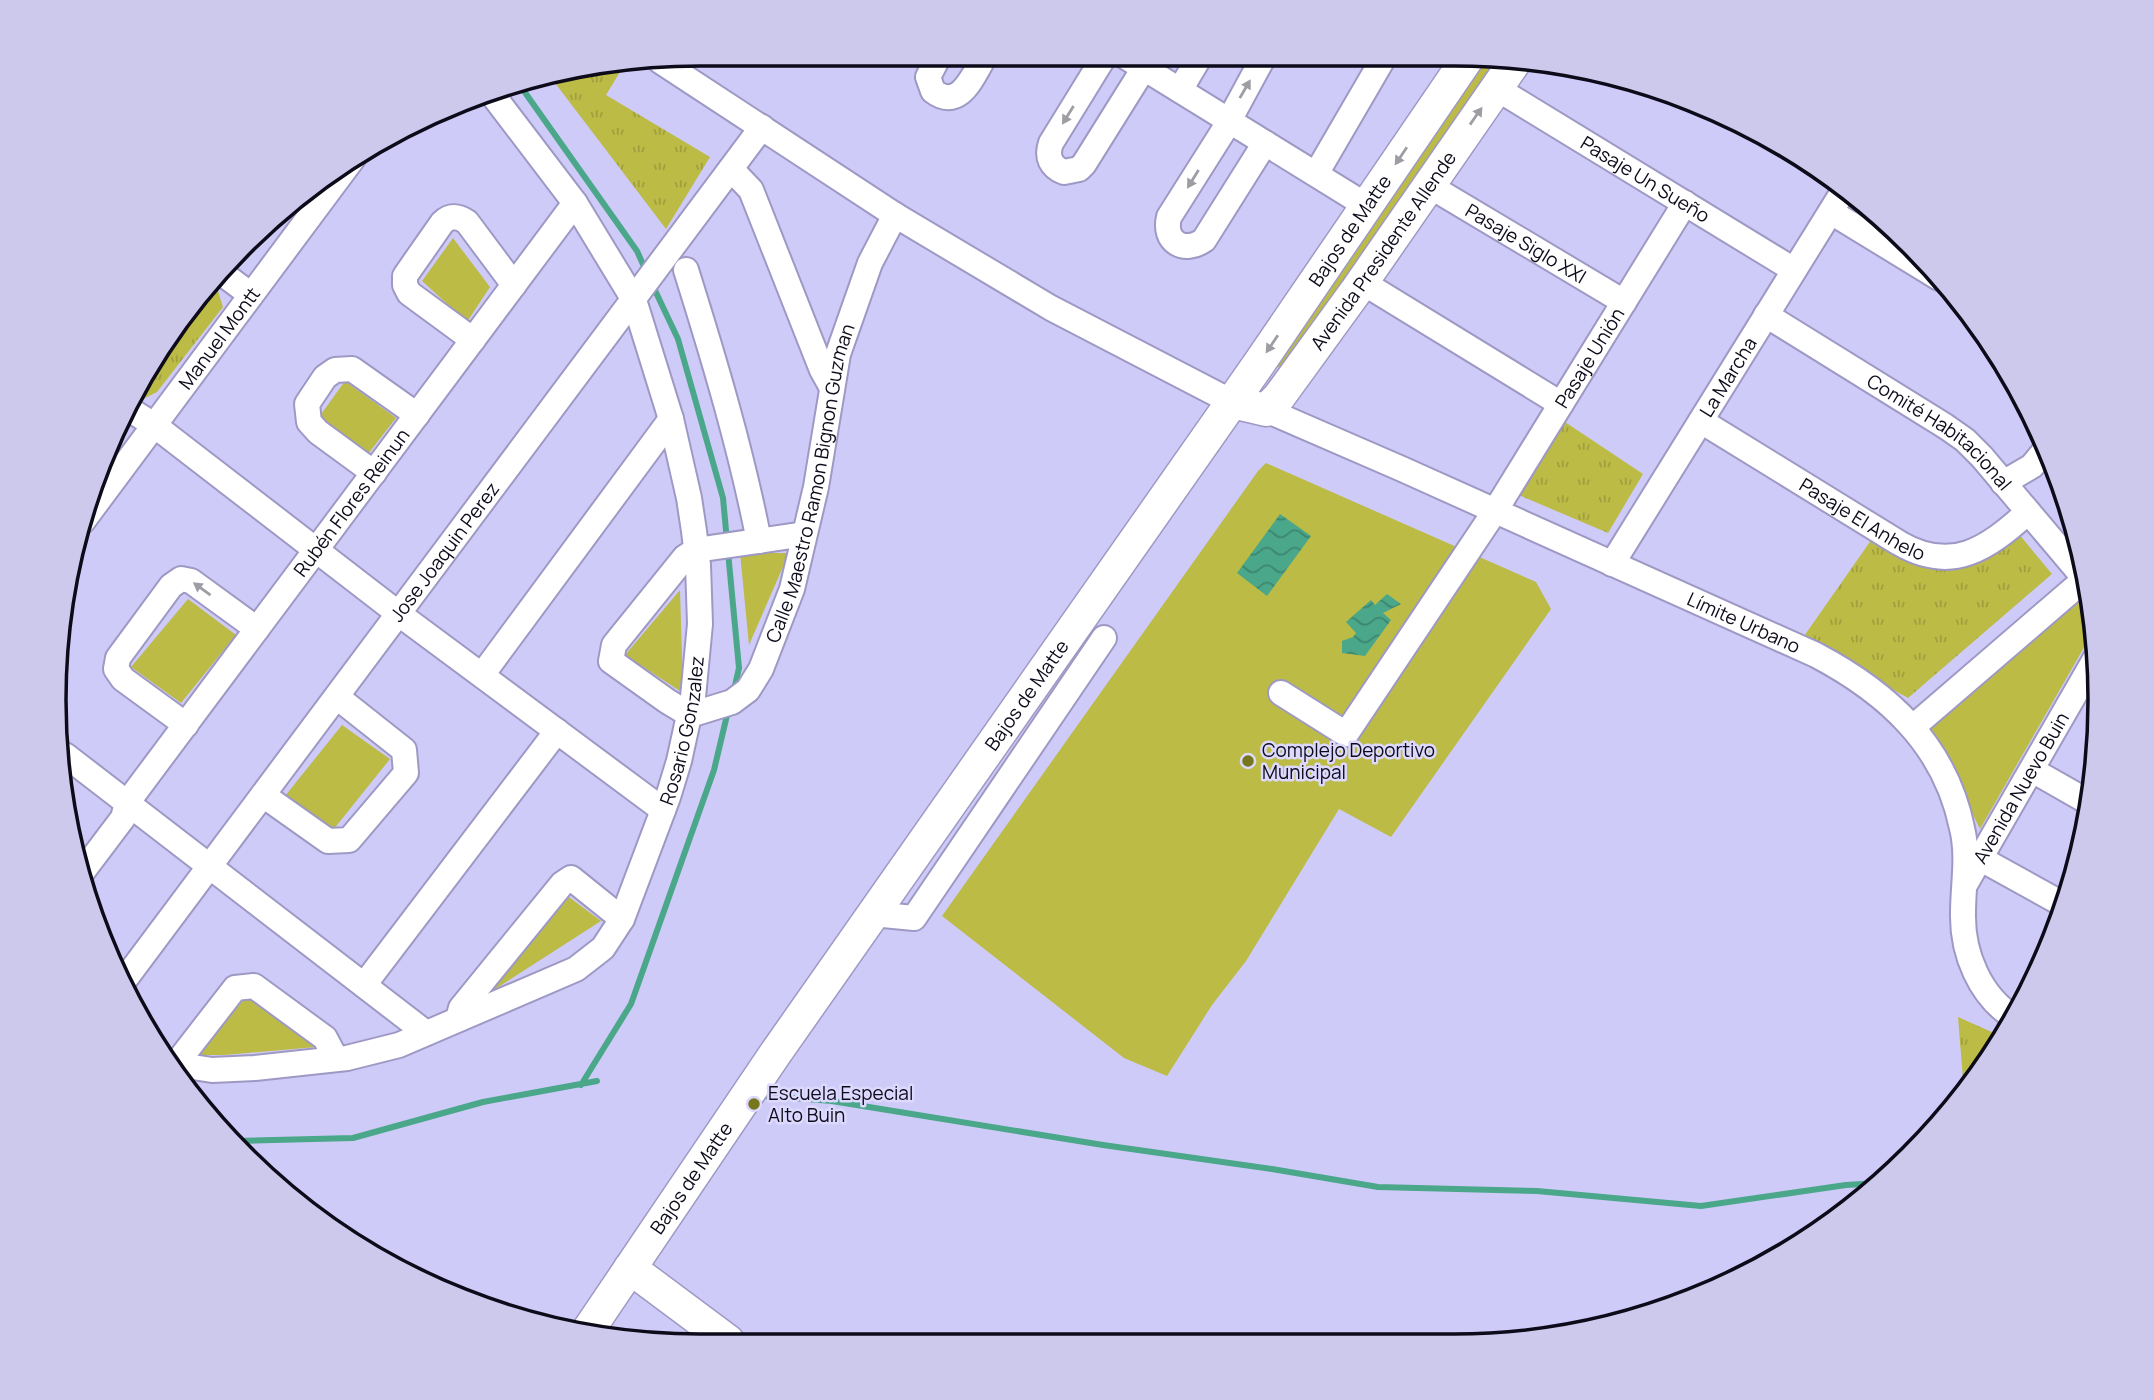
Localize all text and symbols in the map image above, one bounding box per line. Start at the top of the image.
one-way arrow [1239,79,1251,99]
one-way arrow [1062,105,1075,125]
one-way arrow [1469,107,1483,125]
street label: Pasaje Un Sueño [1576,130,1715,229]
street label: Avenida Presidente Allende [1304,146,1462,355]
one-way arrow [1395,147,1408,166]
one-way arrow [1186,169,1199,188]
street label: Bajos de Matte [1303,169,1397,291]
street label: Pasaje Siglo XXI [1461,197,1591,290]
street label: Manuel Montt [173,282,266,394]
street label: Pasaje Unión [1549,303,1630,413]
street label: Calle Maestro Ramon Bignon Guzman [759,320,861,646]
street label: La Marcha [1693,332,1763,422]
one-way arrow [1265,335,1279,353]
street label: Comité Habitacional [1862,368,2018,496]
street label: Rubén Flores Reinun [288,423,415,582]
street label: Pasaje El Anhelo [1794,472,1929,567]
street label: Jose Joaquin Perez [384,477,505,627]
one-way arrow [193,582,211,596]
street label: Límite Urbano [1683,586,1805,659]
street label: Bajos de Matte [979,634,1075,756]
street label: Rosario Gonzalez [653,655,710,809]
street label: Avenida Nuevo Buin [1967,707,2075,868]
place label: Complejo Deportivo Municipal [1262,737,1435,785]
marker: Complejo Deportivo Municipal [1240,753,1256,769]
place label: Escuela Especial Alto Buin [768,1080,913,1128]
marker: Escuela Especial Alto Buin [746,1096,762,1112]
street label: Bajos de Matte [644,1117,738,1239]

